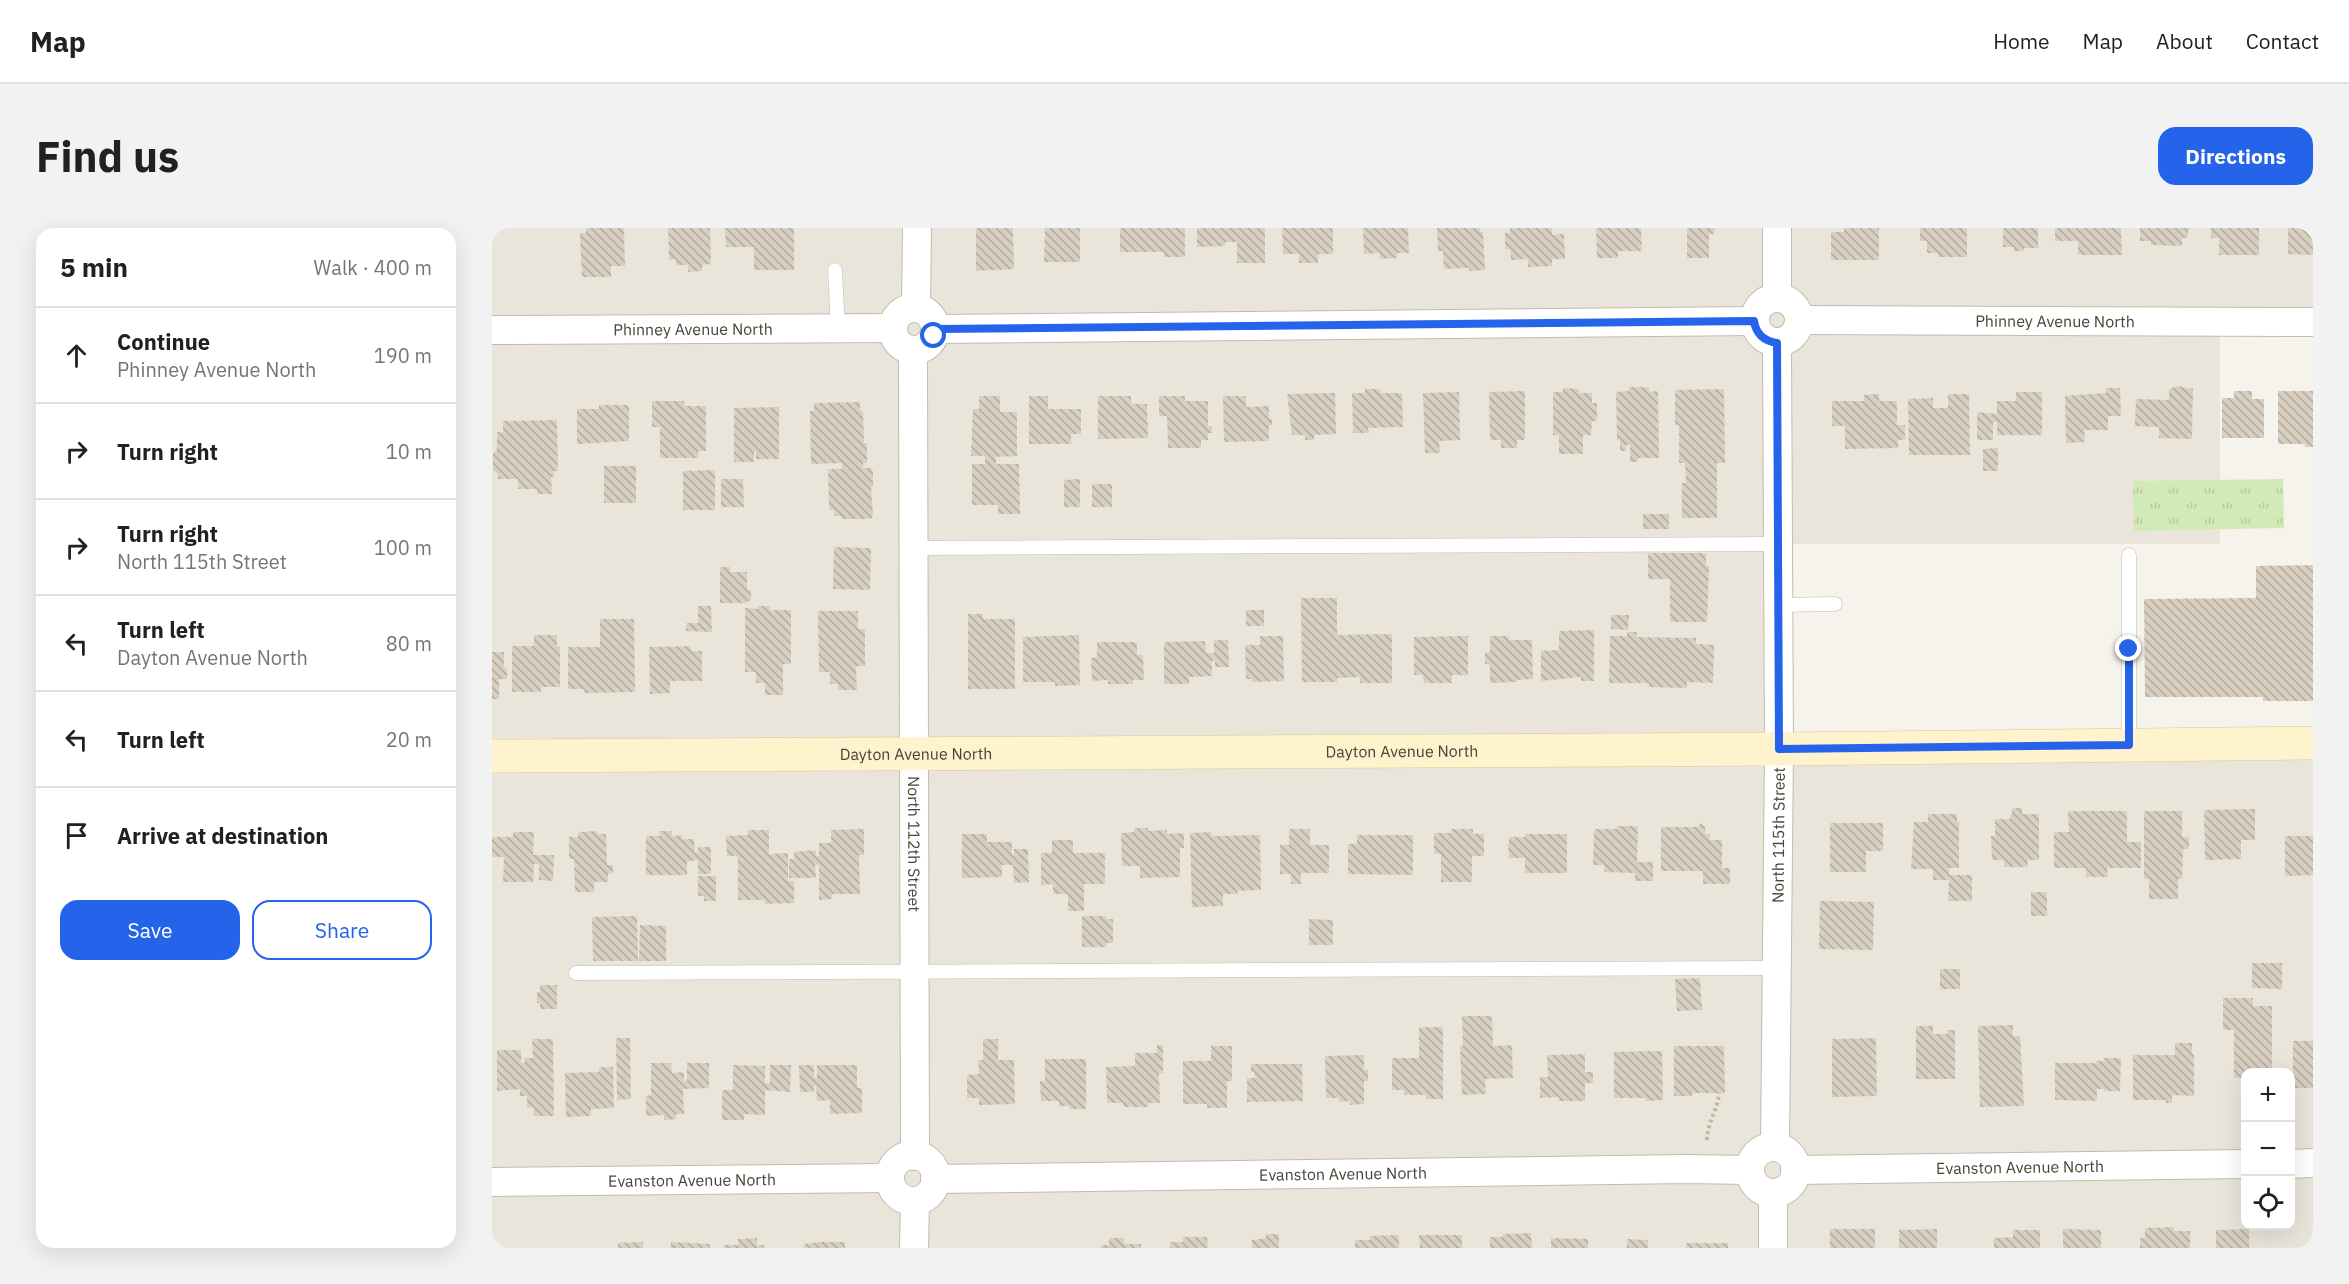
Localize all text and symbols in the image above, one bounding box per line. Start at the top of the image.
text: Map [30,23,86,60]
text: Home [1993,27,2050,55]
text: Map [2083,27,2123,55]
text: About [2156,27,2213,55]
text: Contact [2246,27,2319,55]
button: Directions [2158,127,2313,185]
text: Find us [36,129,179,184]
text: 5 min [60,250,128,284]
text: Walk · 400 m [314,254,432,281]
street label: Phinney Avenue North [1975,311,2135,331]
street label: Phinney Avenue North [613,319,773,339]
route start [920,322,946,348]
text: Continue [117,327,210,356]
icon: ahead [60,339,93,372]
text: 190 m [374,342,432,369]
text: Phinney Avenue North [117,356,316,383]
icon: right [60,435,93,468]
text: Turn right [117,437,218,466]
text: 10 m [386,438,432,465]
text: Turn right [117,519,218,548]
icon: right [60,531,93,564]
text: 100 m [374,534,432,561]
text: North 115th Street [117,548,287,575]
text: Turn left [117,615,205,644]
icon: left [60,627,93,660]
text: 80 m [386,630,432,657]
route end [2115,635,2141,661]
text: Dayton Avenue North [117,644,308,671]
icon: left [60,723,93,756]
text: Turn left [117,725,205,754]
text: 20 m [386,726,432,753]
street label: Dayton Avenue North [1326,741,1478,761]
street label: Dayton Avenue North [840,743,992,764]
street label: North 115th Street [1767,767,1789,903]
street label: North 112th Street [904,776,924,912]
icon: arrive [60,819,93,852]
text: Arrive at destination [117,821,328,850]
button: Save [60,900,240,960]
button: Share [252,900,432,960]
map controls [2241,1068,2295,1230]
button: + [2241,1068,2295,1122]
button: − [2241,1122,2295,1176]
street label: Evanston Avenue North [1936,1156,2104,1178]
street label: Evanston Avenue North [1259,1162,1427,1185]
street label: Evanston Avenue North [608,1169,776,1191]
button: locate [2241,1176,2295,1230]

